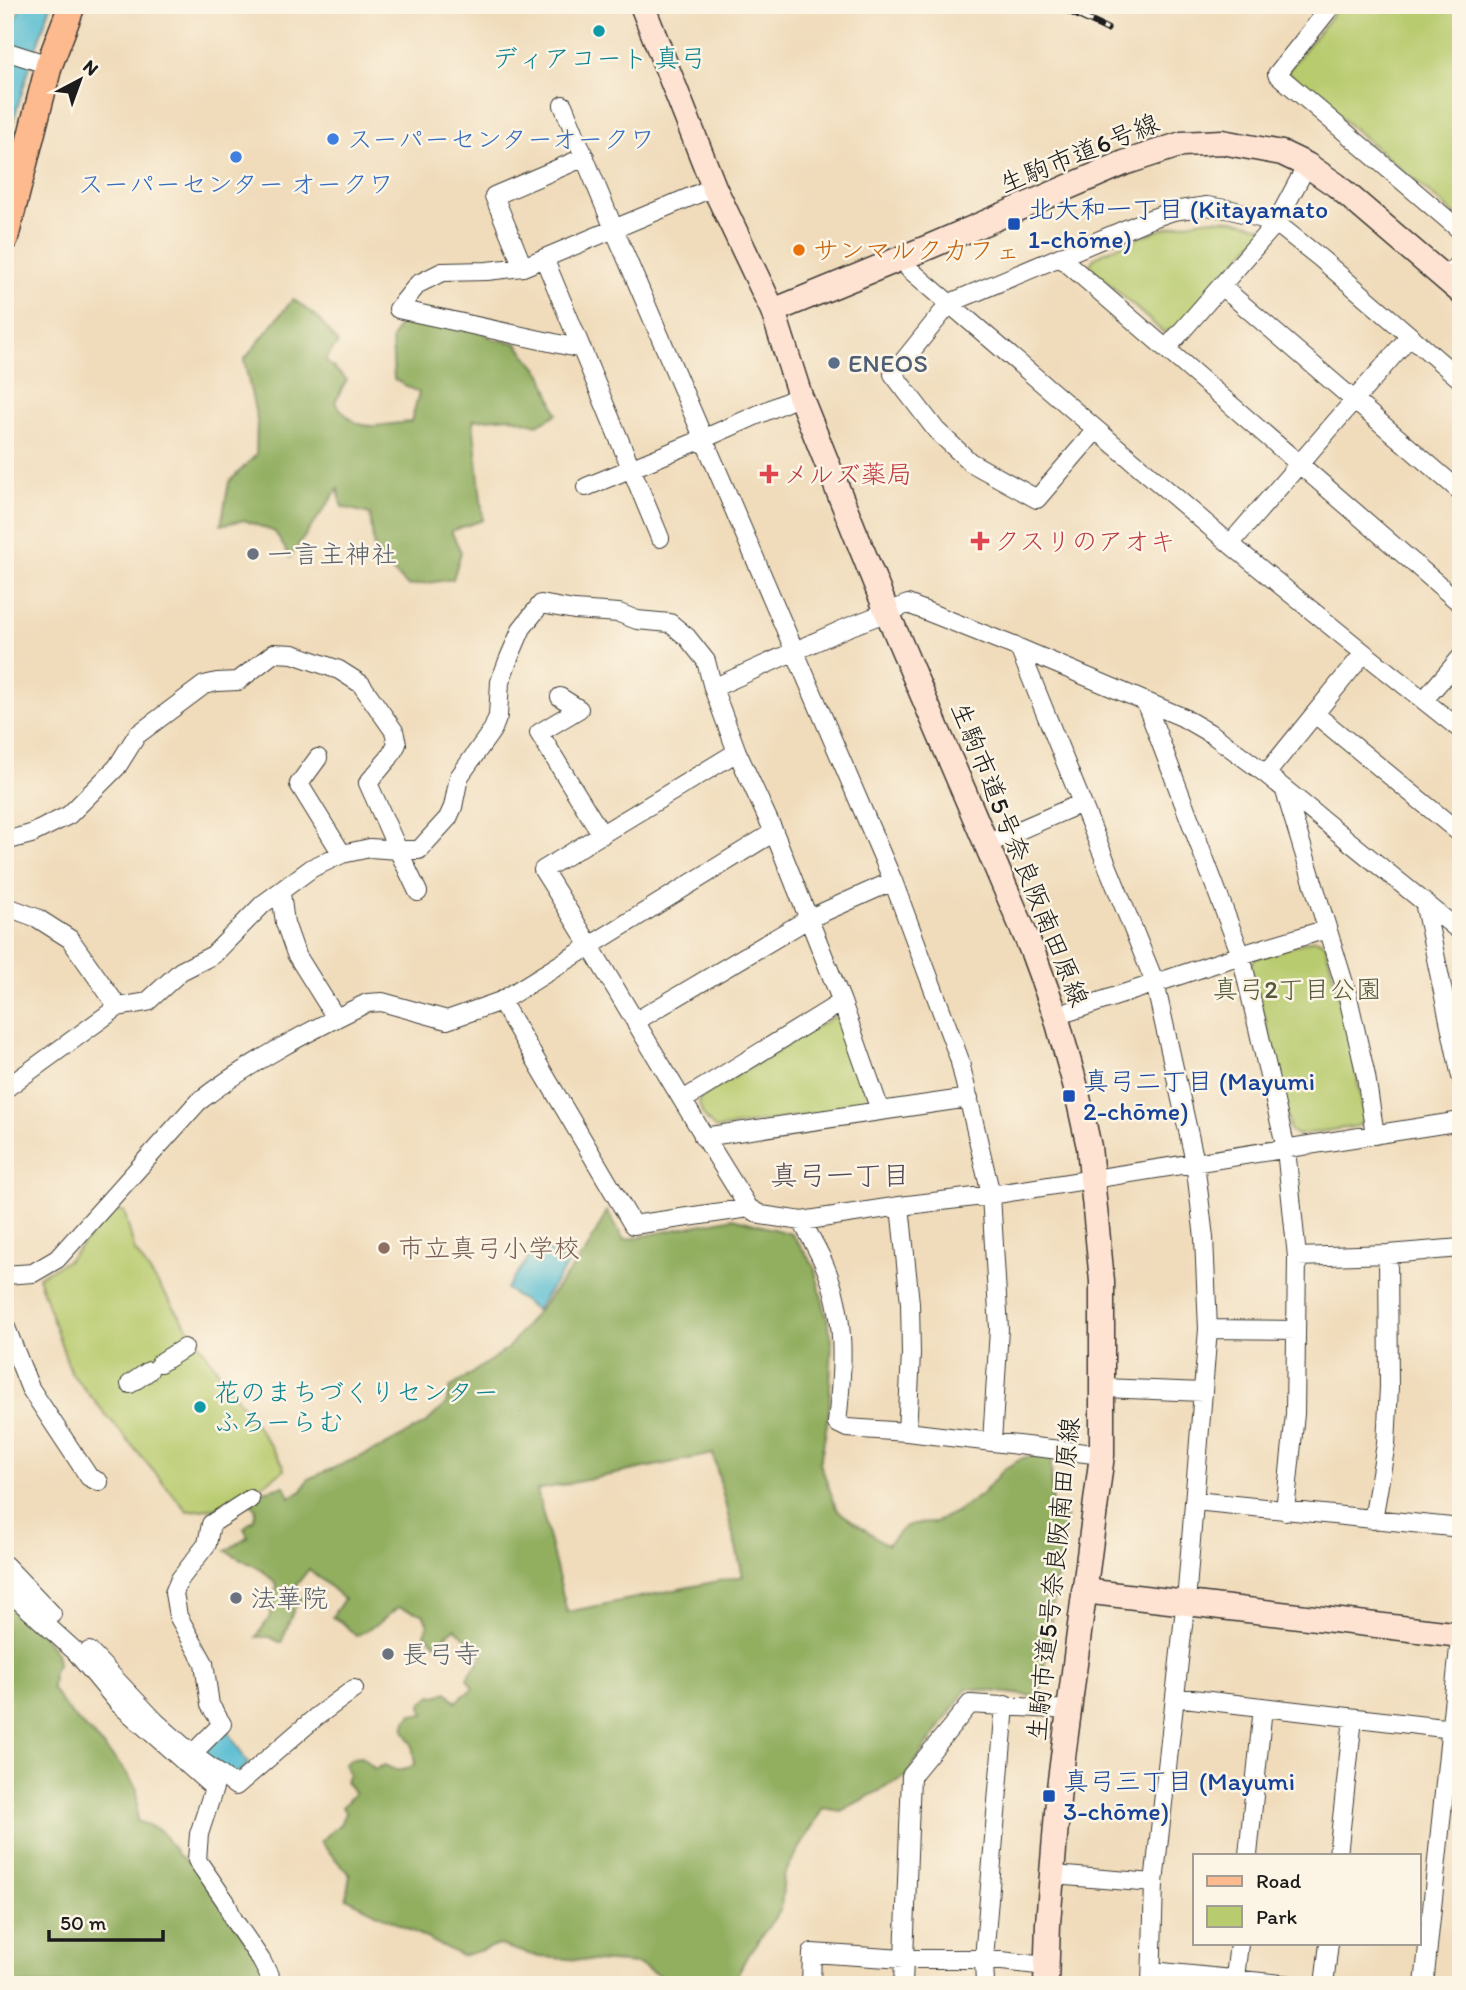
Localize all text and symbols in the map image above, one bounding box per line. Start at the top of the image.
marker: ディアコート 真弓 [591,23,607,39]
place label: ディアコート 真弓 [492,42,706,74]
north arrow [46,46,116,116]
text: N [78,55,103,80]
street label: 生駒市道6号線 [994,106,1164,200]
place label: スーパーセンターオークワ [347,123,655,155]
marker: スーパーセンターオークワ [325,131,341,147]
marker: スーパーセンター オークワ [228,149,244,165]
place label: スーパーセンター オークワ [78,168,394,200]
place label: 北大和一丁目 (Kitayamato 1-chōme) [1028,193,1328,255]
marker: 北大和一丁目 (Kitayamato 1-chōme) [1006,216,1022,232]
place label: サンマルクカフェ [813,234,1020,266]
marker: サンマルクカフェ [791,242,807,258]
place label: ENEOS [848,347,928,379]
marker: ENEOS [826,355,842,371]
place label: メルズ薬局 [783,458,912,490]
marker: メルズ薬局 [761,466,777,482]
place label: クスリのアオキ [994,525,1175,557]
marker: クスリのアオキ [972,533,988,549]
place label: 一言主神社 [267,538,397,570]
marker: 一言主神社 [245,546,261,562]
street label: 生駒市道5号奈良阪南田原線 [944,697,1096,1011]
park label: 真弓2丁目公園 [1212,973,1382,1005]
place label: 真弓二丁目 (Mayumi 2-chōme) [1083,1065,1315,1127]
marker: 真弓二丁目 (Mayumi 2-chōme) [1061,1088,1077,1104]
district label: 真弓一丁目 [770,1158,910,1192]
place label: 市立真弓小学校 [398,1232,580,1264]
marker: 市立真弓小学校 [376,1240,392,1256]
place label: 花のまちづくりセンター ふろーらむ [214,1376,499,1438]
marker: 花のまちづくりセンター ふろーらむ [192,1399,208,1415]
street label: 生駒市道5号奈良阪南田原線 [1020,1415,1086,1743]
place label: 法華院 [250,1582,328,1614]
marker: 法華院 [228,1590,244,1606]
place label: 長弓寺 [402,1638,480,1670]
marker: 長弓寺 [380,1646,396,1662]
place label: 真弓三丁目 (Mayumi 3-chōme) [1063,1765,1295,1827]
marker: 真弓三丁目 (Mayumi 3-chōme) [1041,1788,1057,1804]
legend [1193,1854,1420,1944]
text: Road [1256,1868,1302,1893]
scale bar [49,1899,163,1943]
text: Park [1256,1904,1298,1929]
text: 50 m [60,1910,107,1935]

